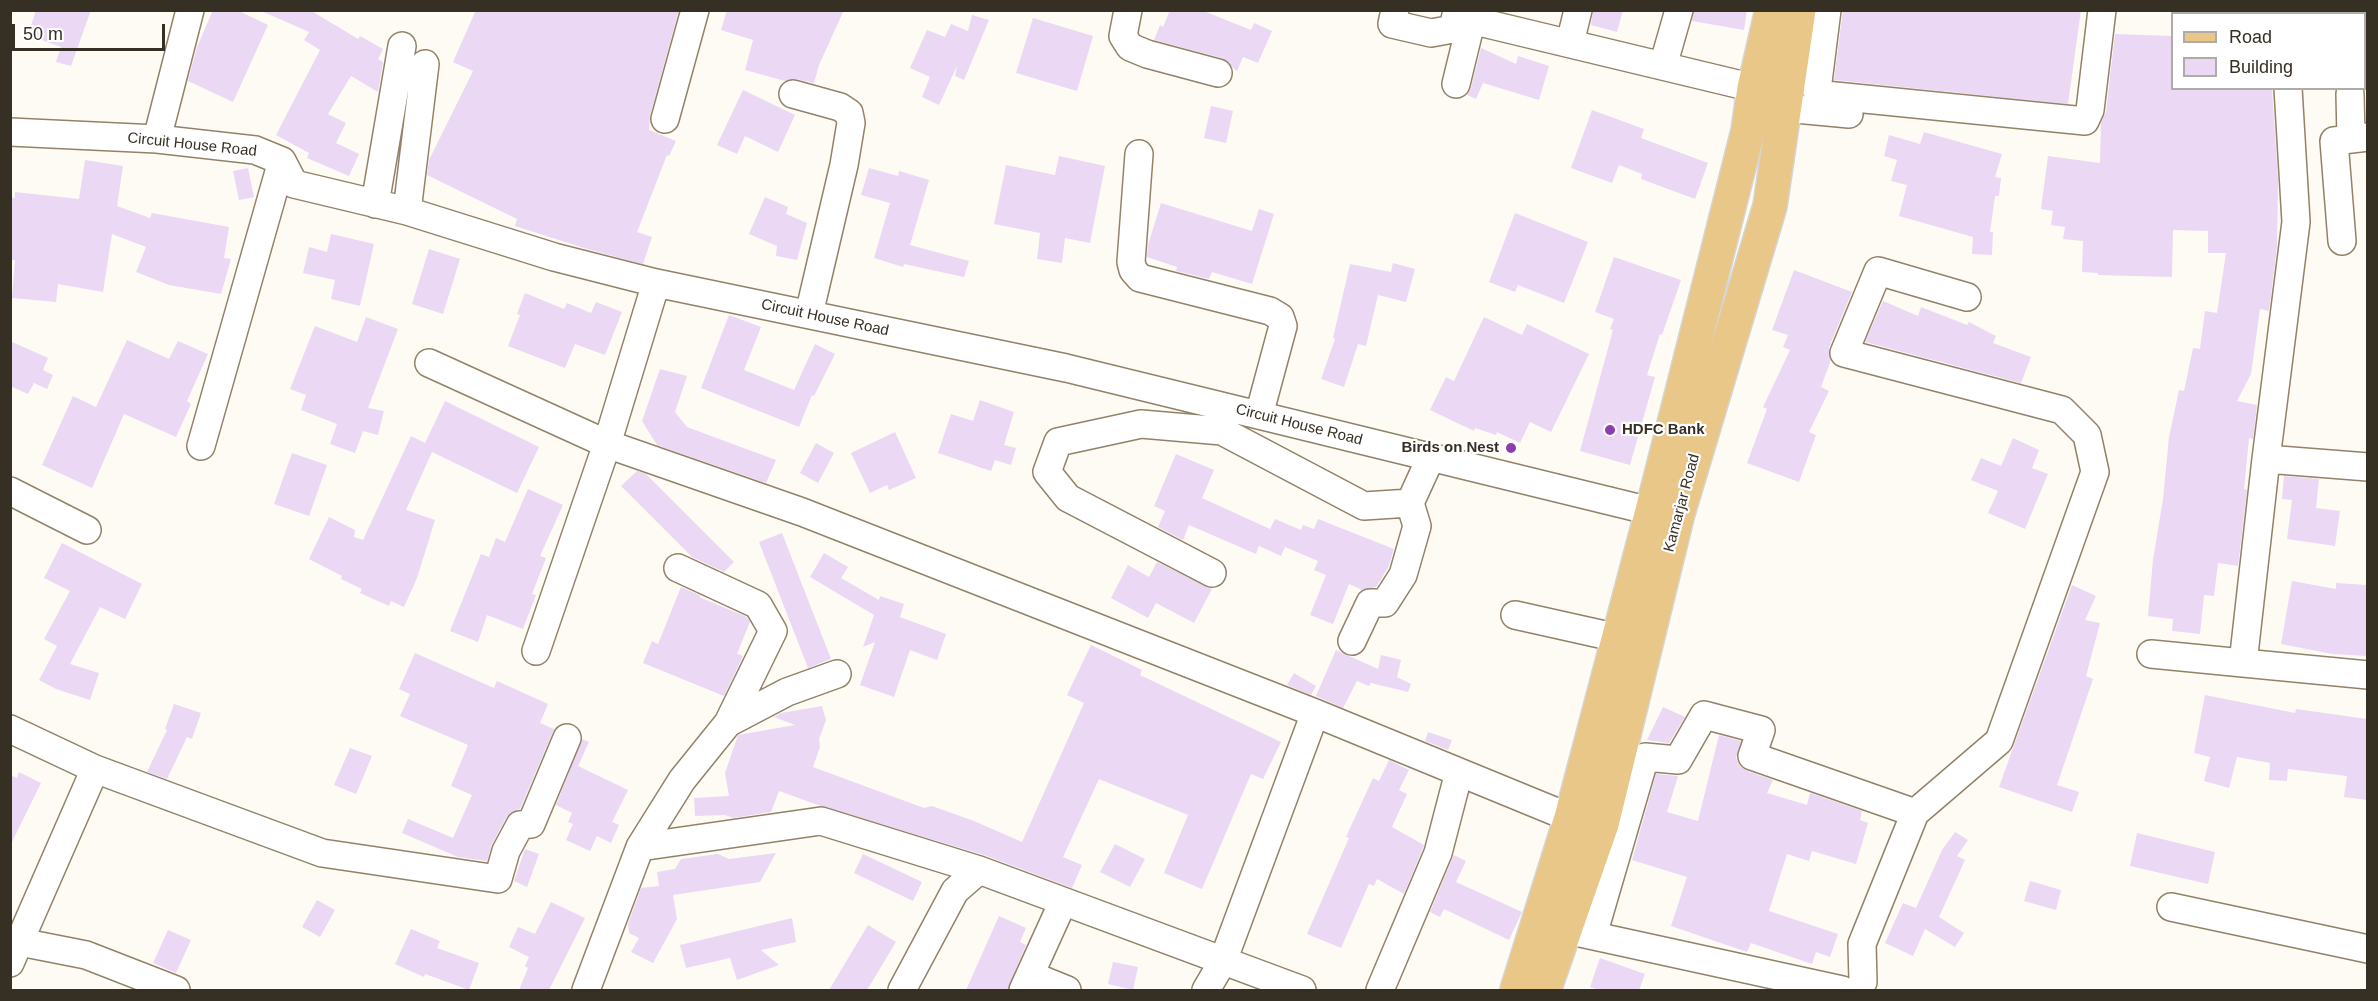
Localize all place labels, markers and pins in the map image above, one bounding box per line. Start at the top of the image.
place label: HDFC Bank [1622,421,1705,439]
marker: HDFC Bank [1603,423,1617,437]
place label: Birds on Nest [1401,439,1499,457]
marker: Birds on Nest [1504,441,1518,455]

